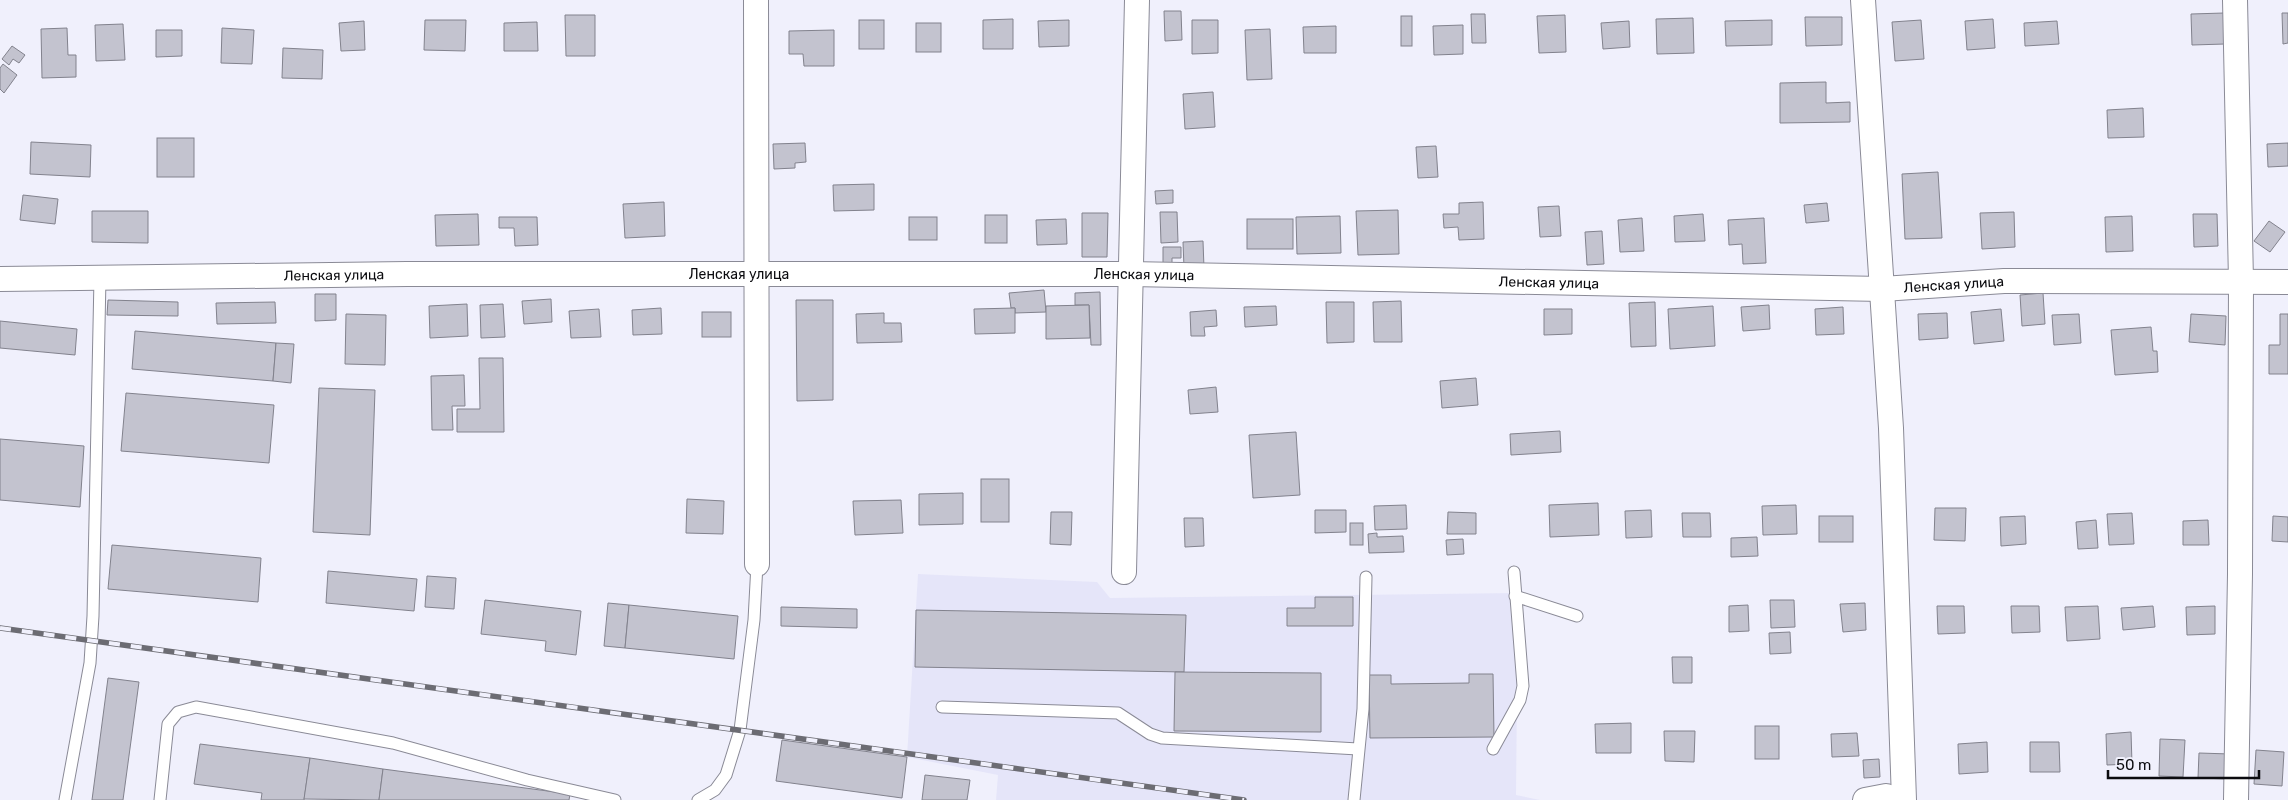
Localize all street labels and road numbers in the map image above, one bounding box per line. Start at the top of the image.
street label: Ленская улица [284,266,384,285]
street label: Ленская улица [689,266,789,283]
street label: Ленская улица [1094,266,1194,284]
street label: Ленская улица [1498,273,1599,292]
street label: Ленская улица [1903,273,2004,297]

